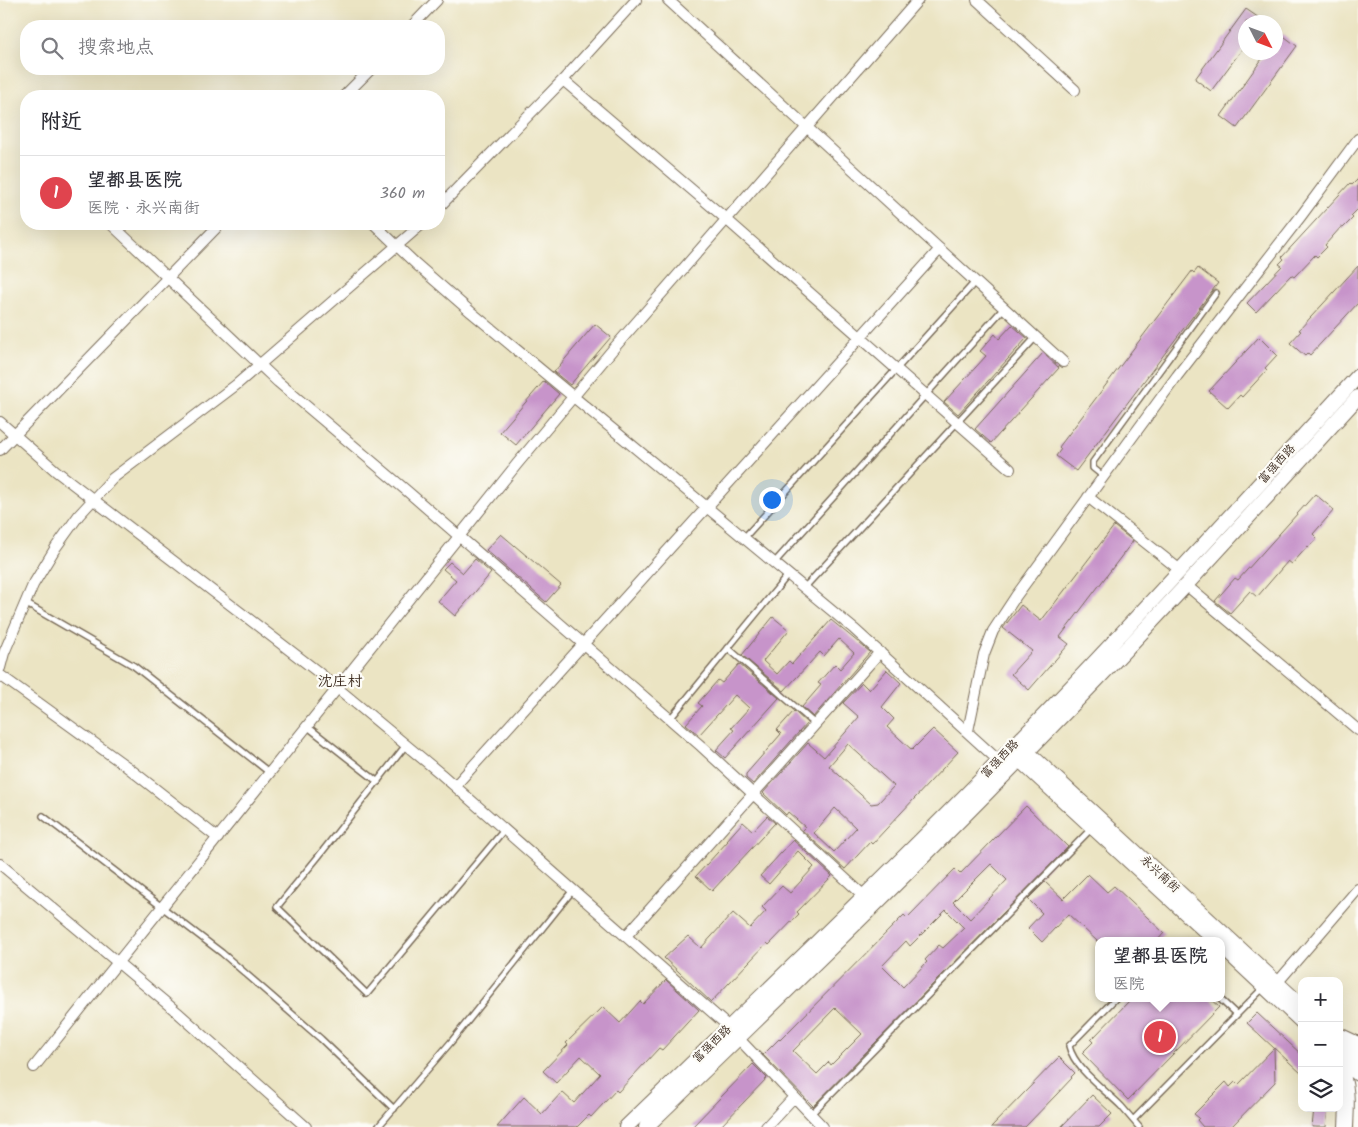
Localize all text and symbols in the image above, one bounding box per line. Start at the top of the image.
north arrow [1238,15,1283,60]
search box [20,20,445,75]
text: 搜索地点 [78,33,154,63]
icon: search [38,34,66,62]
text: 附近 [40,106,82,139]
text: 望都县医院 [87,166,182,196]
text: 1 [54,181,58,206]
text: 360 m [380,181,425,206]
text: 医院 · 永兴南街 [87,196,200,221]
street label: 富强西路 [1254,440,1300,488]
your location [759,487,785,513]
district label: 沈庄村 [317,670,363,694]
street label: 富强西路 [976,735,1024,783]
street label: 永兴南街 [1136,851,1184,897]
popup [1095,937,1225,1002]
text: 望都县医院 [1112,942,1208,972]
text: 医院 [1112,972,1145,997]
map controls [1298,977,1343,1112]
button: + [1298,977,1343,1022]
pin: 1 [1144,1018,1176,1056]
street label: 富强西路 [688,1020,736,1068]
button: − [1298,1022,1343,1067]
button: layers [1298,1067,1343,1112]

